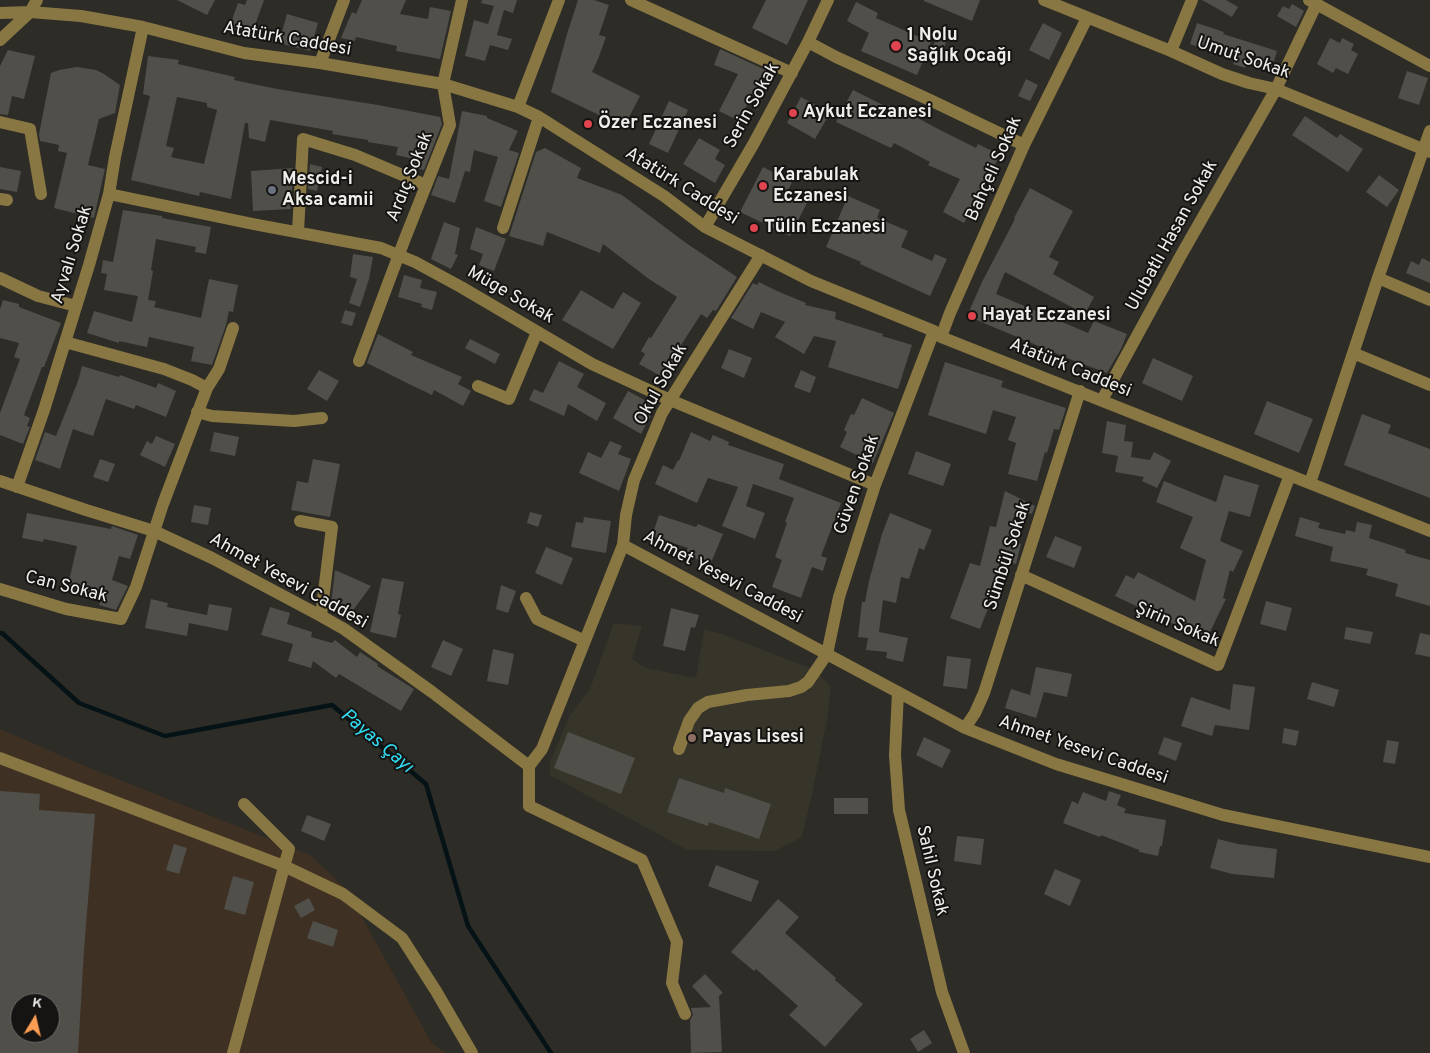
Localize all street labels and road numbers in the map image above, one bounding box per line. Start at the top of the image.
street label: Atatürk Caddesi [221,18,353,62]
street label: Umut Sokak [1193,33,1293,85]
street label: Serin Sokak [721,59,785,153]
street label: Bahçeli Sokak [962,113,1028,225]
street label: Ardıç Sokak [383,129,439,225]
street label: Atatürk Caddesi [620,144,742,230]
street label: Ulubatlı Hasan Sokak [1123,157,1223,315]
street label: Ayvalı Sokak [48,203,98,307]
street label: Müge Sokak [463,262,557,330]
street label: Atatürk Caddesi [1006,335,1134,403]
street label: Okul Sokak [631,340,693,430]
street label: Güven Sokak [831,432,885,538]
street label: Sümbül Sokak [981,498,1037,614]
street label: Ahmet Yesevi Caddesi [638,527,806,629]
street label: Ahmet Yesevi Caddesi [205,529,371,635]
street label: Can Sokak [22,567,110,609]
street label: Şirin Sokak [1131,599,1223,653]
street label: Ahmet Yesevi Caddesi [995,712,1171,790]
street label: Sahil Sokak [910,823,952,919]

